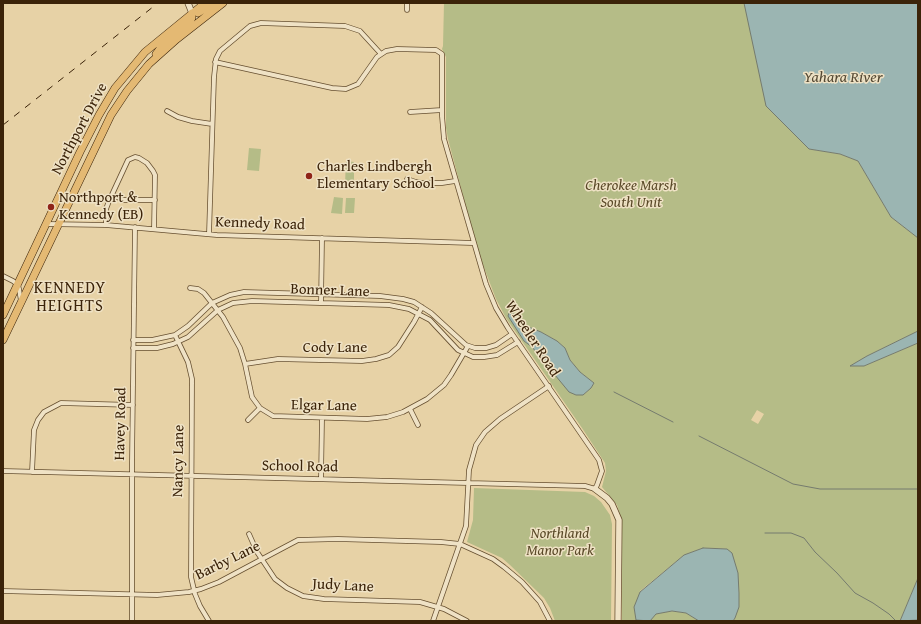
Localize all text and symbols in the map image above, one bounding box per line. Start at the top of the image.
water label: Yahara River [803,68,883,88]
street label: Northport Drive [48,80,112,178]
place label: Charles Lindbergh Elementary School [317,158,435,193]
marker: Charles Lindbergh Elementary School [304,171,314,181]
park label: Cherokee Marsh South Unit [585,177,677,212]
place label: Northport & Kennedy (EB) [59,189,143,224]
marker: Northport & Kennedy (EB) [46,202,56,212]
street label: Kennedy Road [215,213,305,235]
district label: KENNEDY HEIGHTS [34,279,106,317]
street label: Bonner Lane [290,281,370,301]
street label: Wheeler Road [501,297,563,381]
street label: Cody Lane [303,339,367,357]
street label: Havey Road [111,387,131,461]
street label: Elgar Lane [291,396,357,416]
street label: Nancy Lane [169,425,189,497]
street label: School Road [262,457,338,477]
park label: Northland Manor Park [526,525,594,560]
street label: Barby Lane [193,538,263,584]
street label: Judy Lane [312,575,374,597]

